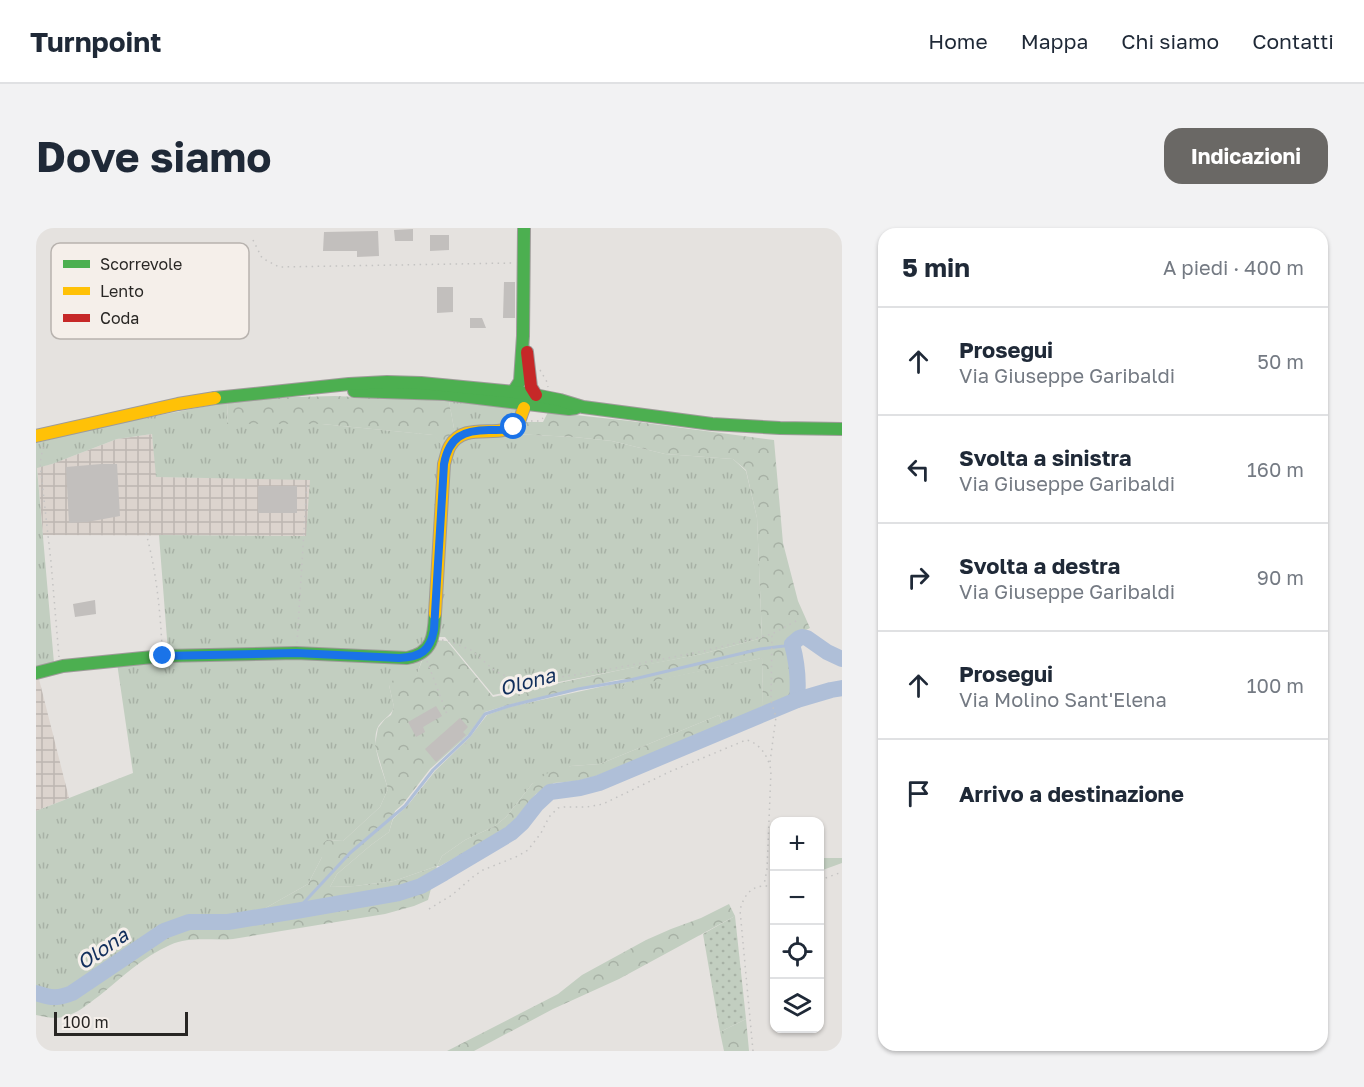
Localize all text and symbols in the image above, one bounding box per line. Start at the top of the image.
text: Turnpoint [30,25,161,58]
text: Home [928,28,988,54]
text: Mappa [1021,28,1088,54]
text: Chi siamo [1121,28,1219,54]
text: Contatti [1252,28,1334,54]
button: Indicazioni [1164,128,1328,184]
text: Dove siamo [36,131,271,181]
legend [51,243,249,339]
text: 5 min [902,252,970,283]
text: Scorrevole [100,254,182,274]
text: A piedi · 400 m [1163,255,1304,279]
text: Lento [100,281,144,301]
text: Coda [100,308,139,328]
text: Prosegui [959,336,1053,363]
icon: ahead [902,345,935,378]
text: 50 m [1257,349,1304,373]
text: Via Giuseppe Garibaldi [959,363,1175,387]
route start [500,413,526,439]
text: Svolta a sinistra [959,444,1131,471]
icon: left [902,453,935,486]
text: 160 m [1247,457,1304,481]
text: Via Giuseppe Garibaldi [959,471,1175,495]
text: Svolta a destra [959,552,1120,579]
icon: right [902,561,935,594]
text: 90 m [1257,565,1304,589]
text: Via Giuseppe Garibaldi [959,579,1175,603]
route end [149,642,175,668]
text: Prosegui [959,660,1053,687]
water label: Olona [497,662,558,700]
icon: ahead [902,669,935,702]
text: 100 m [1247,673,1304,697]
text: Via Molino Sant'Elena [959,687,1167,711]
icon: arrive [902,777,935,810]
text: Arrivo a destinazione [959,780,1184,807]
map controls [770,817,824,1033]
button: + [770,817,824,871]
button: − [770,871,824,925]
water label: Olona [72,922,133,974]
button: locate [770,925,824,979]
button: layers [770,979,824,1033]
scale bar [54,1009,188,1036]
text: 100 m [63,1012,109,1032]

